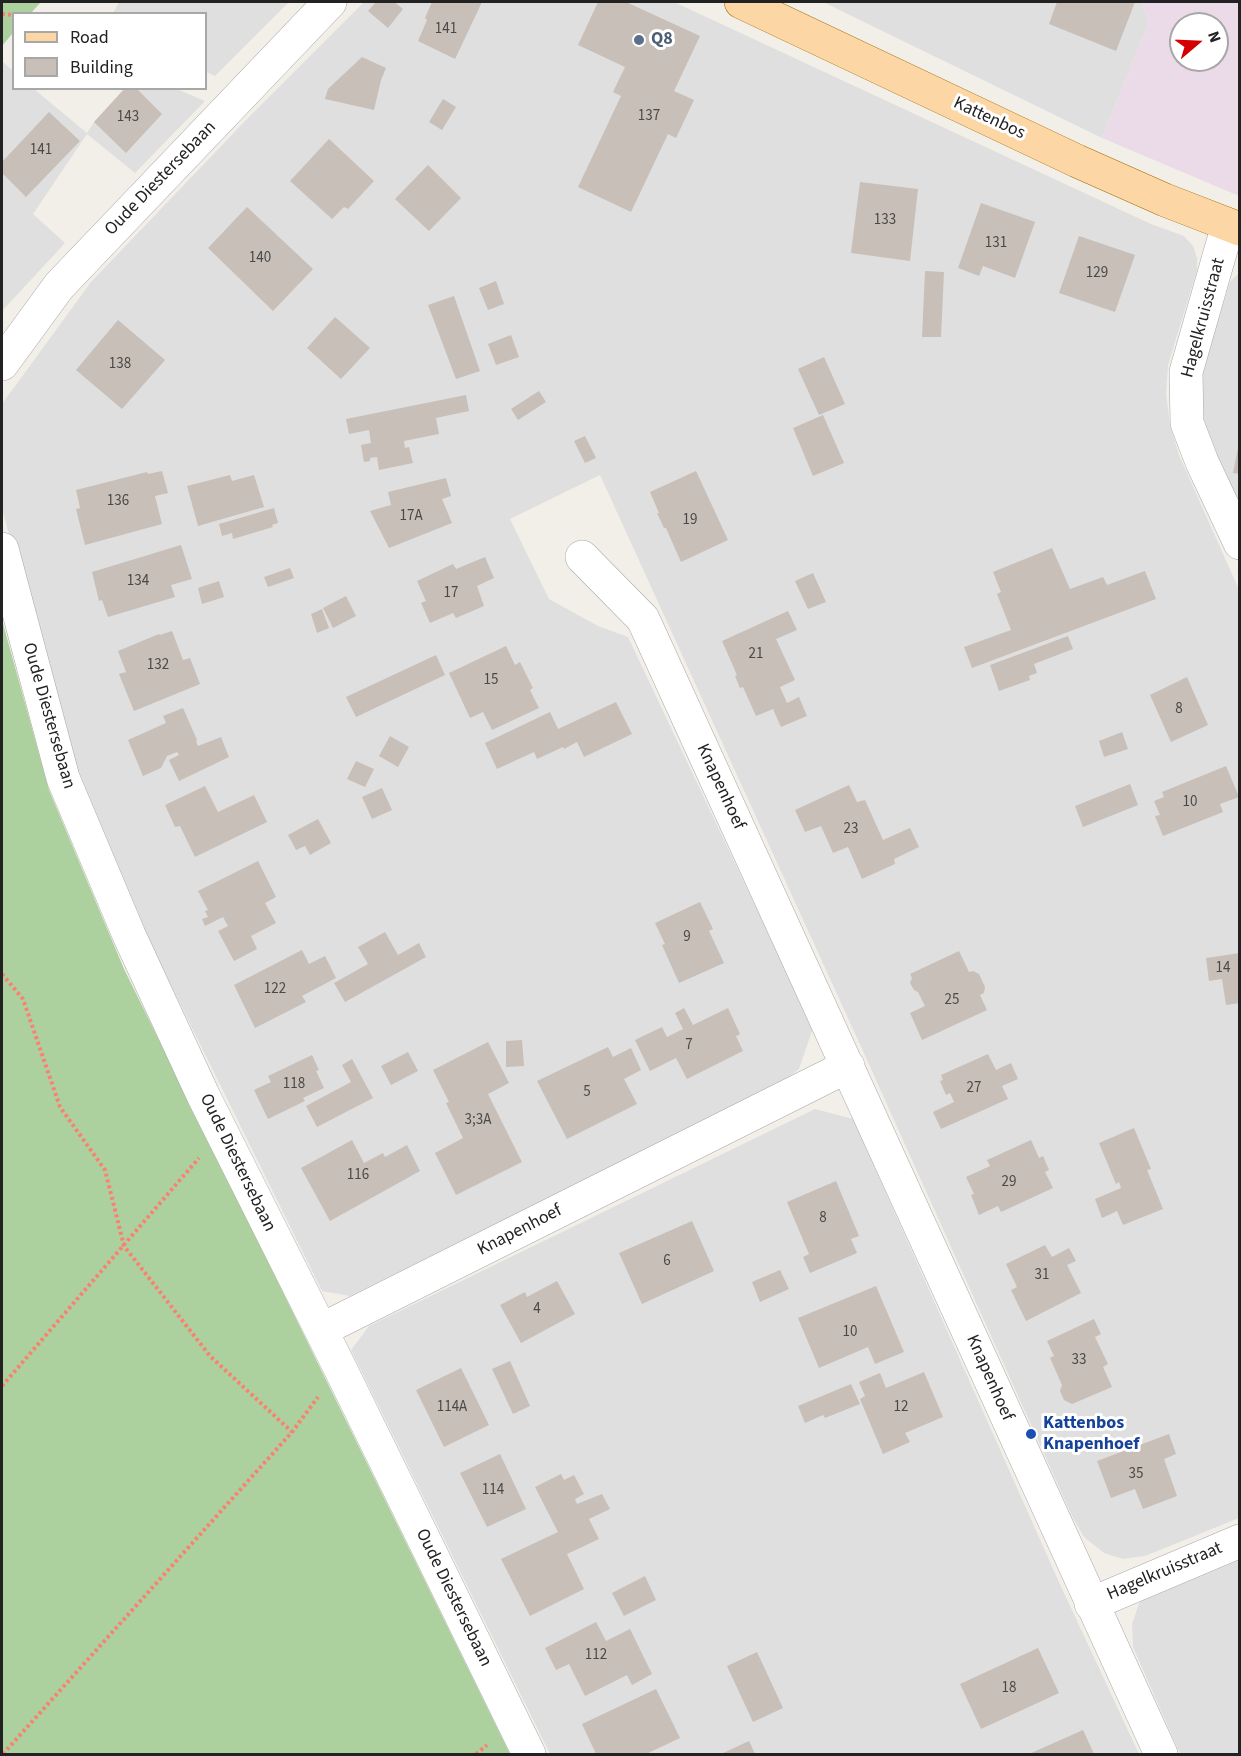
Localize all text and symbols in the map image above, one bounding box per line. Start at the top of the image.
legend [12,12,207,90]
north arrow [1169,12,1229,72]
house number: 141 [435,21,457,39]
text: Road [70,25,109,50]
text: N [1202,28,1226,45]
place label: Q8 [651,29,673,51]
marker: Q8 [632,33,646,47]
text: Building [70,55,133,80]
street label: Kattenbos [950,93,1028,145]
house number: 137 [638,108,660,126]
house number: 143 [117,109,139,127]
street label: Oude Diestersebaan [101,117,221,241]
house number: 141 [30,142,52,160]
house number: 133 [874,212,896,230]
house number: 131 [985,235,1007,253]
house number: 140 [249,250,271,268]
street label: Hagelkruisstraat [1178,256,1230,380]
house number: 129 [1086,265,1108,283]
house number: 138 [109,356,131,374]
house number: 136 [107,493,129,511]
house number: 17A [399,508,423,526]
house number: 19 [683,512,697,530]
house number: 134 [127,573,149,591]
house number: 17 [444,585,458,603]
street label: Oude Diestersebaan [17,640,79,792]
house number: 21 [749,646,763,664]
house number: 132 [147,657,169,675]
house number: 15 [484,672,498,690]
house number: 8 [1175,701,1183,719]
street label: Knapenhoef [691,741,749,833]
house number: 10 [1183,794,1197,812]
house number: 23 [844,821,858,839]
house number: 9 [683,929,691,947]
house number: 14 [1216,960,1230,978]
house number: 122 [264,981,286,999]
house number: 25 [945,992,959,1010]
house number: 7 [685,1037,693,1055]
house number: 118 [283,1076,305,1094]
house number: 27 [967,1080,981,1098]
house number: 5 [583,1084,591,1102]
street label: Oude Diestersebaan [194,1090,280,1236]
house number: 3;3A [465,1112,491,1130]
house number: 116 [347,1167,369,1185]
house number: 29 [1002,1174,1016,1192]
street label: Knapenhoef [474,1201,566,1261]
house number: 8 [819,1210,827,1228]
house number: 6 [663,1253,671,1271]
house number: 31 [1035,1267,1049,1285]
house number: 4 [533,1301,541,1319]
house number: 10 [843,1324,857,1342]
street label: Knapenhoef [960,1332,1018,1424]
house number: 33 [1072,1352,1086,1370]
house number: 114A [437,1399,467,1417]
house number: 12 [894,1399,908,1417]
place label: Kattenbos Knapenhoef [1043,1413,1139,1456]
marker: Kattenbos Knapenhoef [1024,1427,1038,1441]
house number: 35 [1129,1466,1143,1484]
house number: 114 [482,1482,504,1500]
street label: Oude Diestersebaan [410,1525,496,1671]
street label: Hagelkruisstraat [1104,1538,1226,1606]
house number: 112 [585,1647,607,1665]
house number: 18 [1002,1680,1016,1698]

